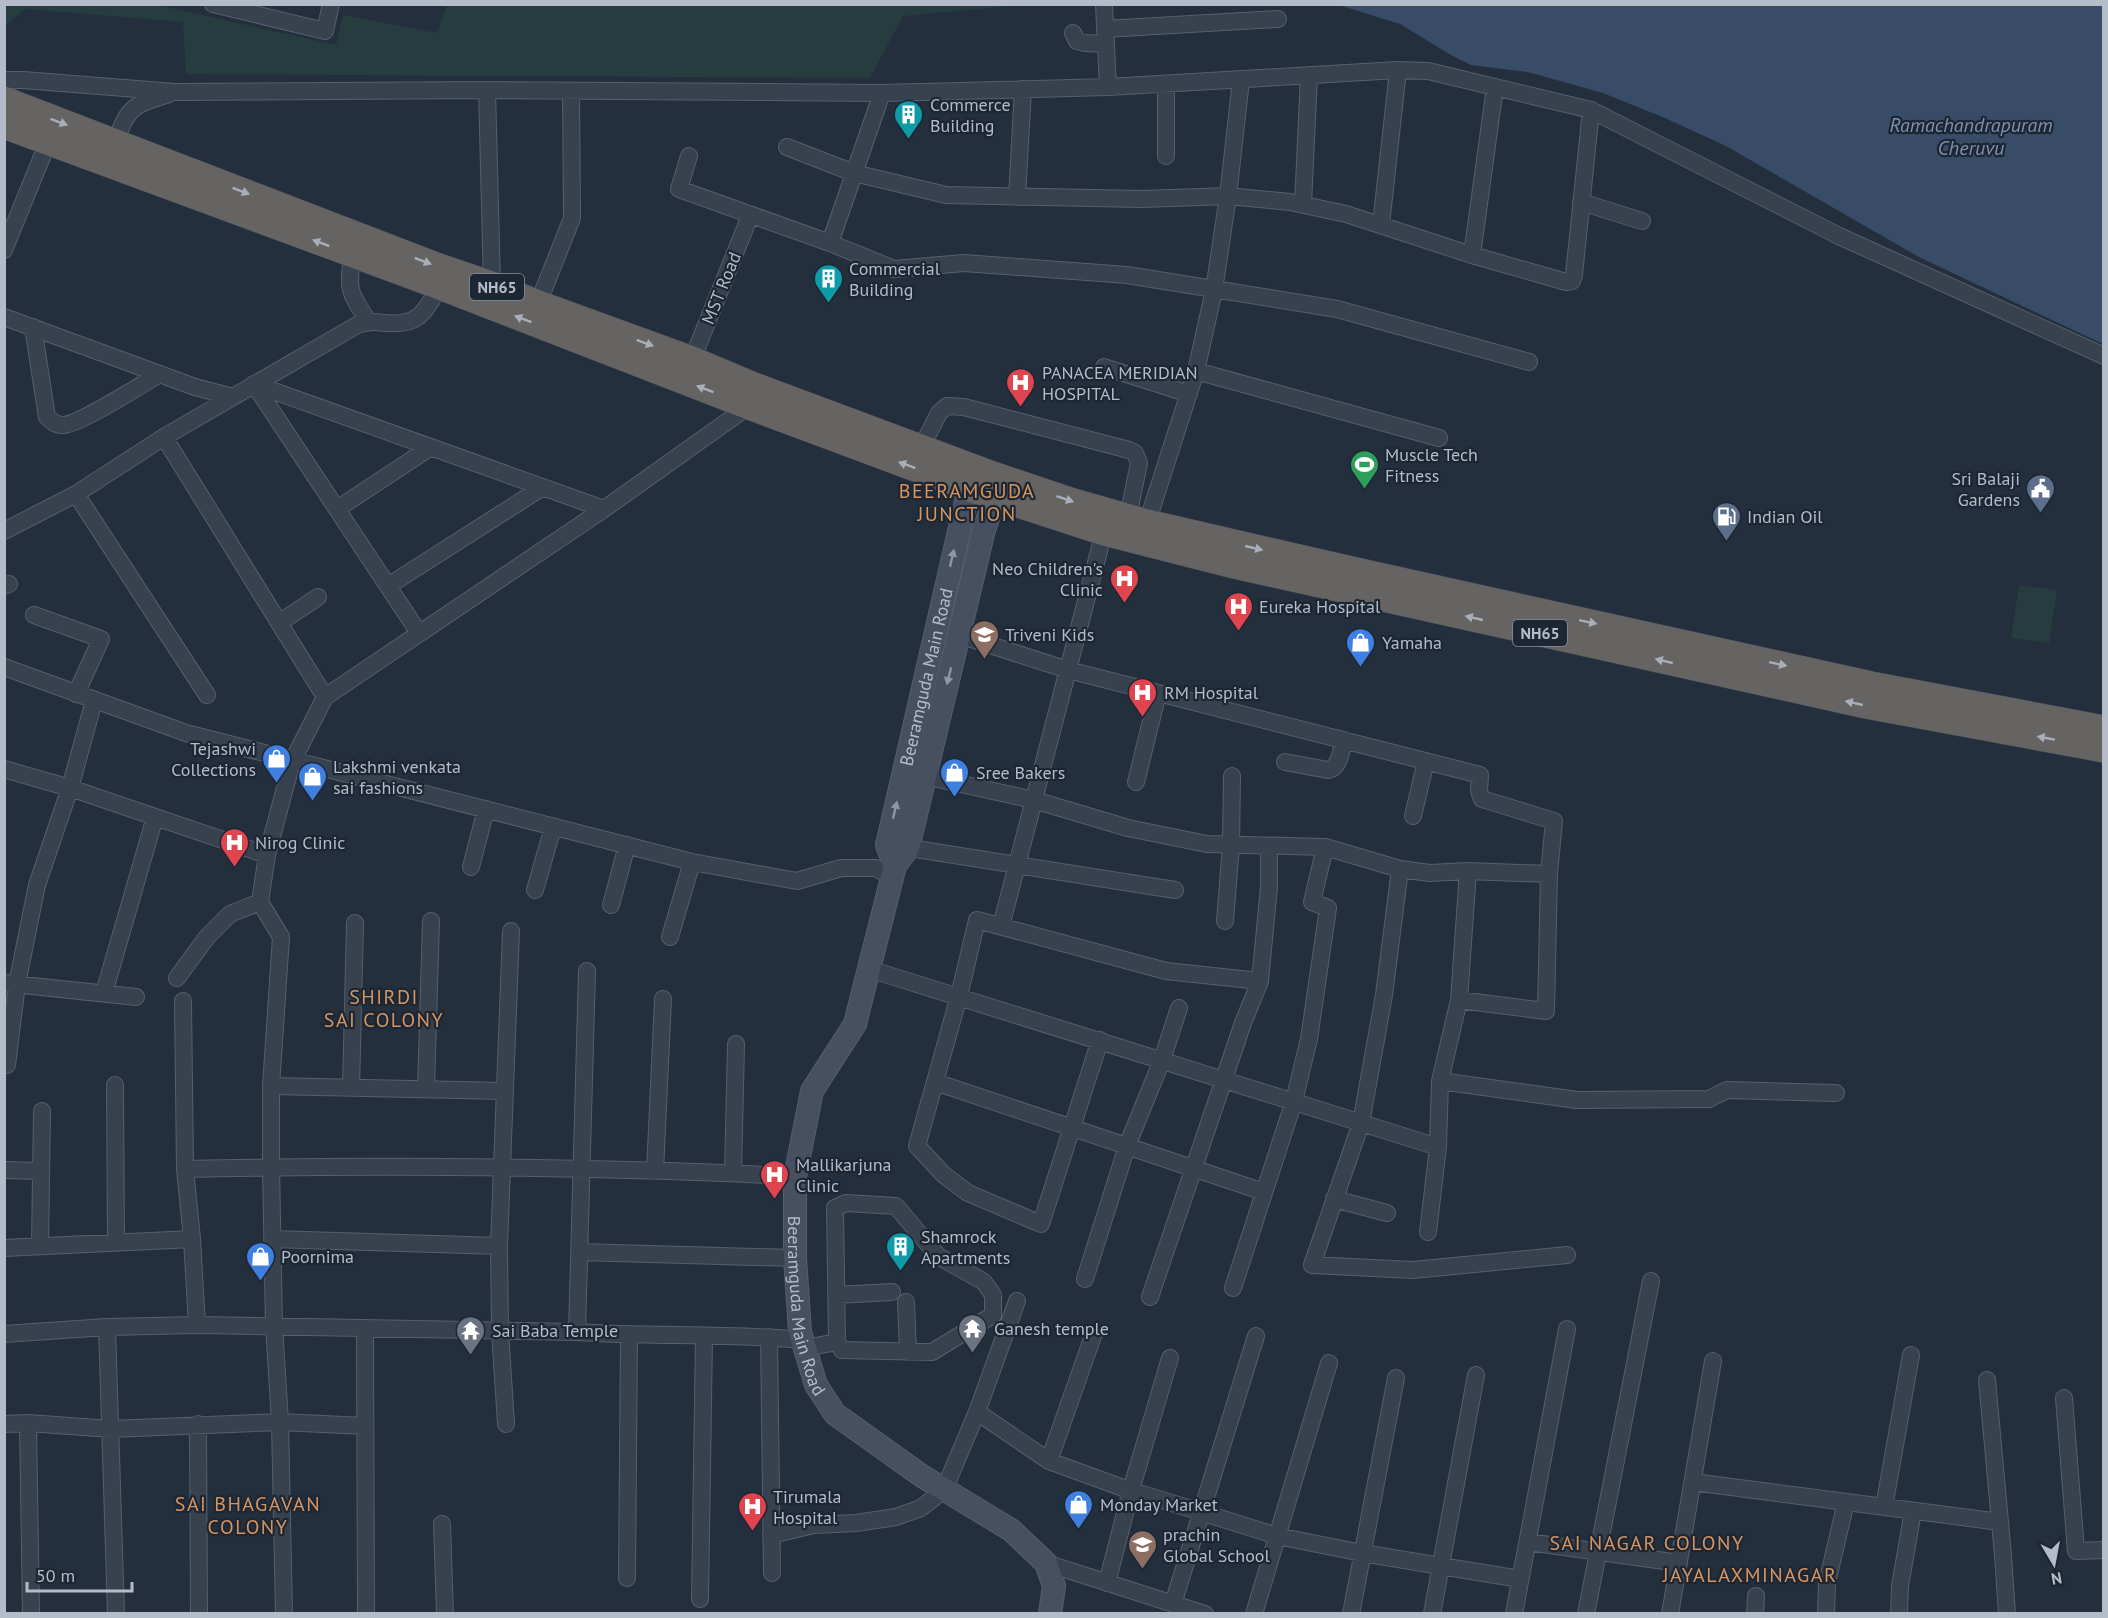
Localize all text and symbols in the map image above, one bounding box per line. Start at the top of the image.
place label: Commerce Building [930,93,1011,137]
building icon: Commerce Building [893,98,925,140]
water label: Ramachandrapuram Cheruvu [1890,112,2052,161]
one-way arrow [50,117,68,127]
one-way arrow [232,187,250,196]
one-way arrow [311,238,329,248]
street label: MST Road [696,248,746,328]
one-way arrow [414,256,432,266]
place label: Commercial Building [849,257,941,301]
building icon: Commercial Building [812,262,844,304]
road number: NH65 [470,274,524,300]
one-way arrow [514,314,532,324]
one-way arrow [636,339,654,349]
place label: PANACEA MERIDIAN HOSPITAL [1042,361,1198,405]
hospital icon: PANACEA MERIDIAN HOSPITAL [1005,366,1037,408]
one-way arrow [696,384,714,393]
place label: Muscle Tech Fitness [1385,443,1478,487]
sports icon: Muscle Tech Fitness [1348,448,1380,490]
one-way arrow [898,460,916,470]
place label: Sri Balaji Gardens [1951,467,2020,511]
public building icon: Sri Balaji Gardens [2025,472,2057,514]
district label: BEERAMGUDA JUNCTION [899,478,1035,527]
one-way arrow [1056,495,1074,504]
fuel station icon: Indian Oil [1710,500,1742,542]
place label: Indian Oil [1747,505,1823,528]
one-way arrow [1245,544,1264,553]
one-way arrow [948,548,957,567]
place label: Neo Children's Clinic [992,557,1103,601]
hospital icon: Neo Children's Clinic [1108,562,1140,604]
street label: Beeramguda Main Road [894,586,957,768]
hospital icon: Eureka Hospital [1222,590,1254,632]
place label: Eureka Hospital [1259,595,1381,618]
one-way arrow [1464,613,1483,623]
school or university icon: Triveni Kids [968,618,1000,660]
one-way arrow [1578,618,1597,628]
road number: NH65 [1513,620,1567,646]
place label: Triveni Kids [1005,623,1094,646]
shop icon: Yamaha [1345,626,1377,668]
place label: Yamaha [1382,631,1442,654]
one-way arrow [1655,655,1673,665]
one-way arrow [1769,660,1787,670]
one-way arrow [944,666,954,685]
hospital icon: RM Hospital [1127,676,1159,718]
place label: RM Hospital [1164,681,1259,704]
one-way arrow [1845,698,1864,707]
one-way arrow [2036,733,2055,742]
place label: Tejashwi Collections [171,737,256,781]
shop icon: Tejashwi Collections [261,742,293,784]
place label: Lakshmi venkata sai fashions [333,755,461,799]
shop icon: Sree Bakers [939,756,971,798]
shop icon: Lakshmi venkata sai fashions [296,760,328,802]
place label: Sree Bakers [976,761,1065,784]
one-way arrow [890,800,900,819]
hospital icon: Nirog Clinic [218,826,250,868]
place label: Nirog Clinic [255,831,345,854]
district label: SHIRDI SAI COLONY [324,984,444,1033]
place label: Mallikarjuna Clinic [796,1153,891,1197]
hospital icon: Mallikarjuna Clinic [759,1158,791,1200]
street label: Beeramguda Main Road [784,1216,831,1400]
place label: Shamrock Apartments [921,1225,1010,1269]
building icon: Shamrock Apartments [884,1230,916,1272]
shop icon: Poornima [244,1240,276,1282]
place label: Poornima [281,1245,354,1268]
temple icon: Ganesh temple [957,1312,989,1354]
temple icon: Sai Baba Temple [455,1314,487,1356]
place label: Ganesh temple [994,1317,1109,1340]
place label: Sai Baba Temple [492,1319,618,1342]
place label: Tirumala Hospital [773,1485,841,1529]
shop icon: Monday Market [1063,1488,1095,1530]
hospital icon: Tirumala Hospital [736,1490,768,1532]
district label: SAI BHAGAVAN COLONY [175,1491,321,1540]
place label: Monday Market [1100,1493,1218,1516]
place label: prachin Global School [1163,1523,1270,1567]
school or university icon: prachin Global School [1126,1528,1158,1570]
district label: SAI NAGAR COLONY [1549,1530,1745,1556]
north arrow [2024,1534,2084,1594]
scale bar [27,1555,132,1593]
district label: JAYALAXMINAGAR [1662,1562,1837,1588]
text: 50 m [36,1564,75,1587]
text: N [2050,1568,2064,1590]

